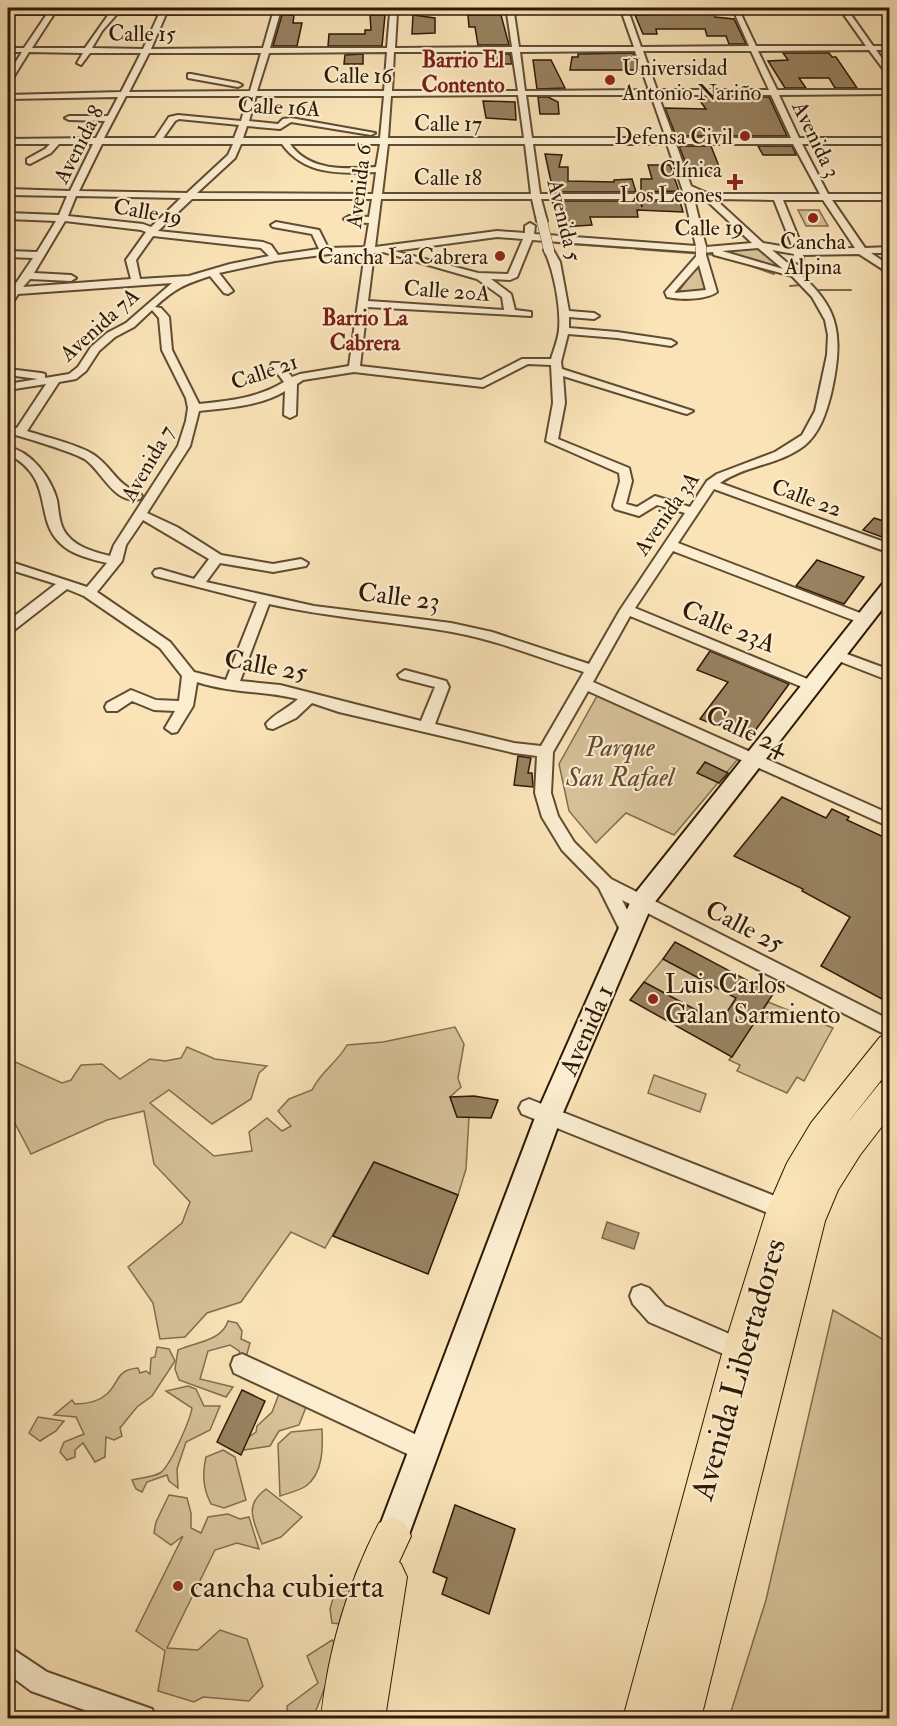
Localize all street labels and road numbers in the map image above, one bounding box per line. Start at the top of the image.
street label: Calle 15 [108,20,176,48]
street label: Calle 16 [324,62,394,90]
street label: Calle 16A [237,91,321,123]
street label: Avenida 3 [785,96,847,182]
street label: Avenida 8 [47,101,110,189]
street label: Calle 17 [414,110,482,138]
street label: Avenida 6 [340,141,378,231]
street label: Calle 18 [414,164,482,192]
street label: Avenida 5 [540,176,588,264]
street label: Calle 19 [111,192,184,232]
street label: Calle 19 [674,213,744,243]
street label: Calle 20A [403,274,491,308]
street label: Avenida 7A [53,282,145,368]
street label: Calle 21 [227,347,302,396]
street label: Avenida 7 [114,420,181,508]
street label: Avenida 3A [627,466,706,562]
street label: Calle 22 [768,472,845,523]
street label: Calle 23 [356,576,442,618]
street label: Calle 23A [677,594,781,660]
street label: Calle 25 [222,643,310,689]
street label: Calle 24 [701,699,793,763]
street label: Calle 25 [700,894,790,960]
street label: Avenida 1 [552,980,621,1082]
street label: Avenida Libertadores [682,1234,795,1506]

